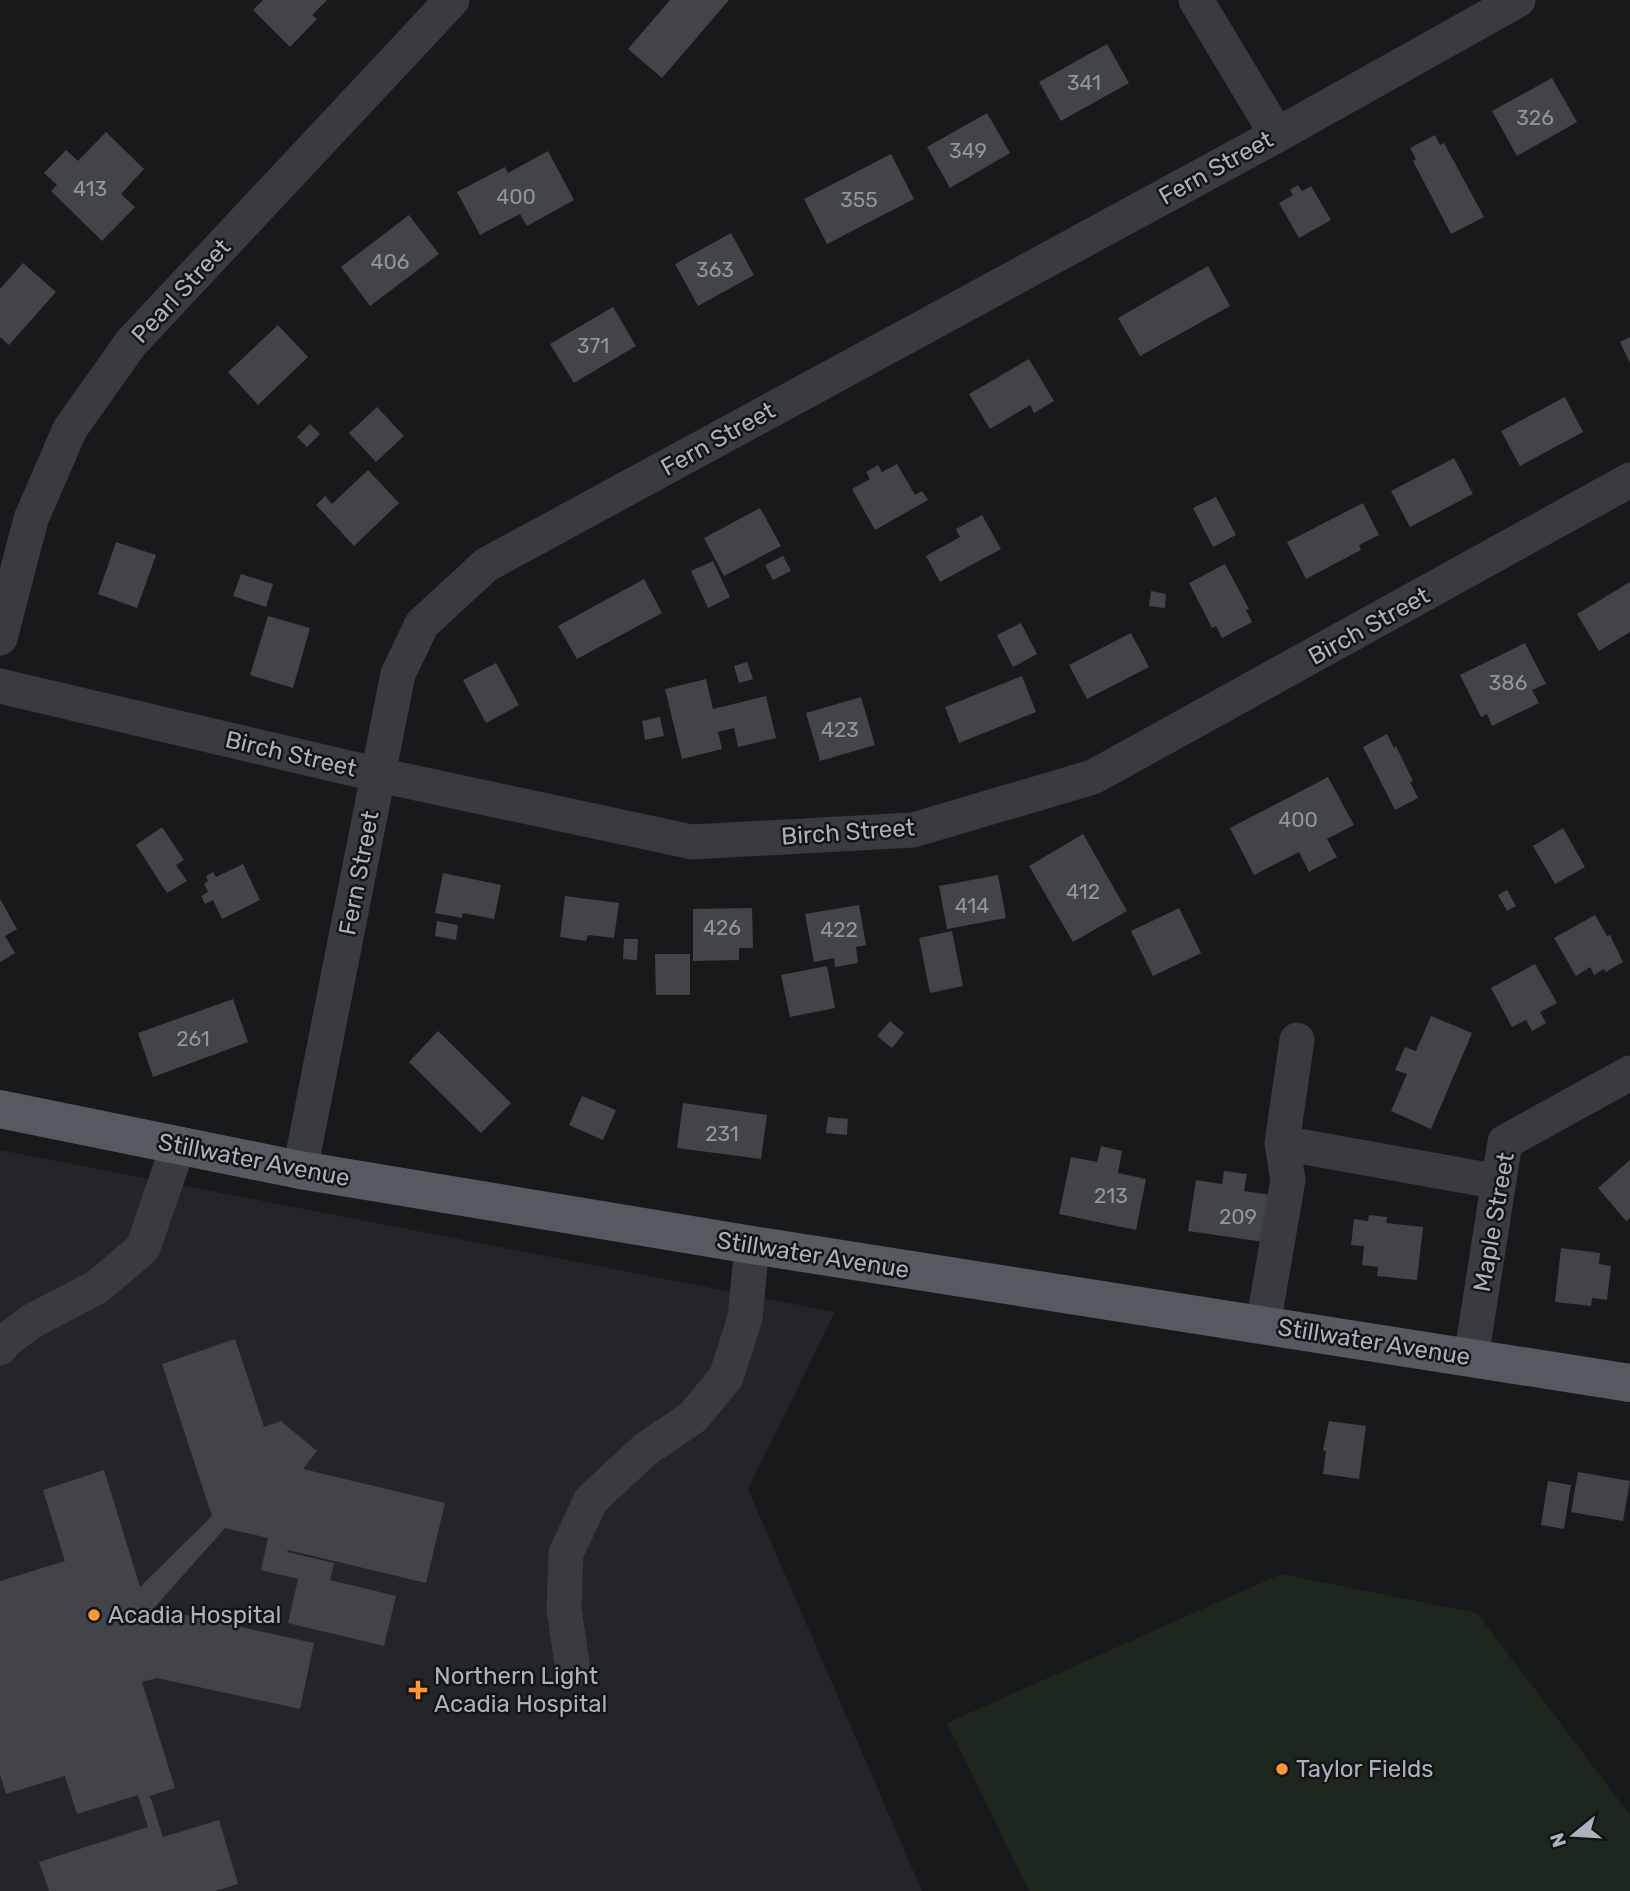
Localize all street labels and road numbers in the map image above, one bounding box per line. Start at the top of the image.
street label: Fern Street [1154,125,1278,211]
street label: Pearl Street [126,233,236,349]
street label: Fern Street [656,396,780,482]
street label: Birch Street [1304,581,1434,671]
street label: Birch Street [223,725,359,783]
street label: Fern Street [333,808,385,938]
street label: Birch Street [780,813,916,851]
street label: Stillwater Avenue [156,1128,352,1192]
street label: Maple Street [1468,1150,1520,1294]
street label: Stillwater Avenue [715,1226,911,1284]
street label: Stillwater Avenue [1276,1313,1472,1371]

